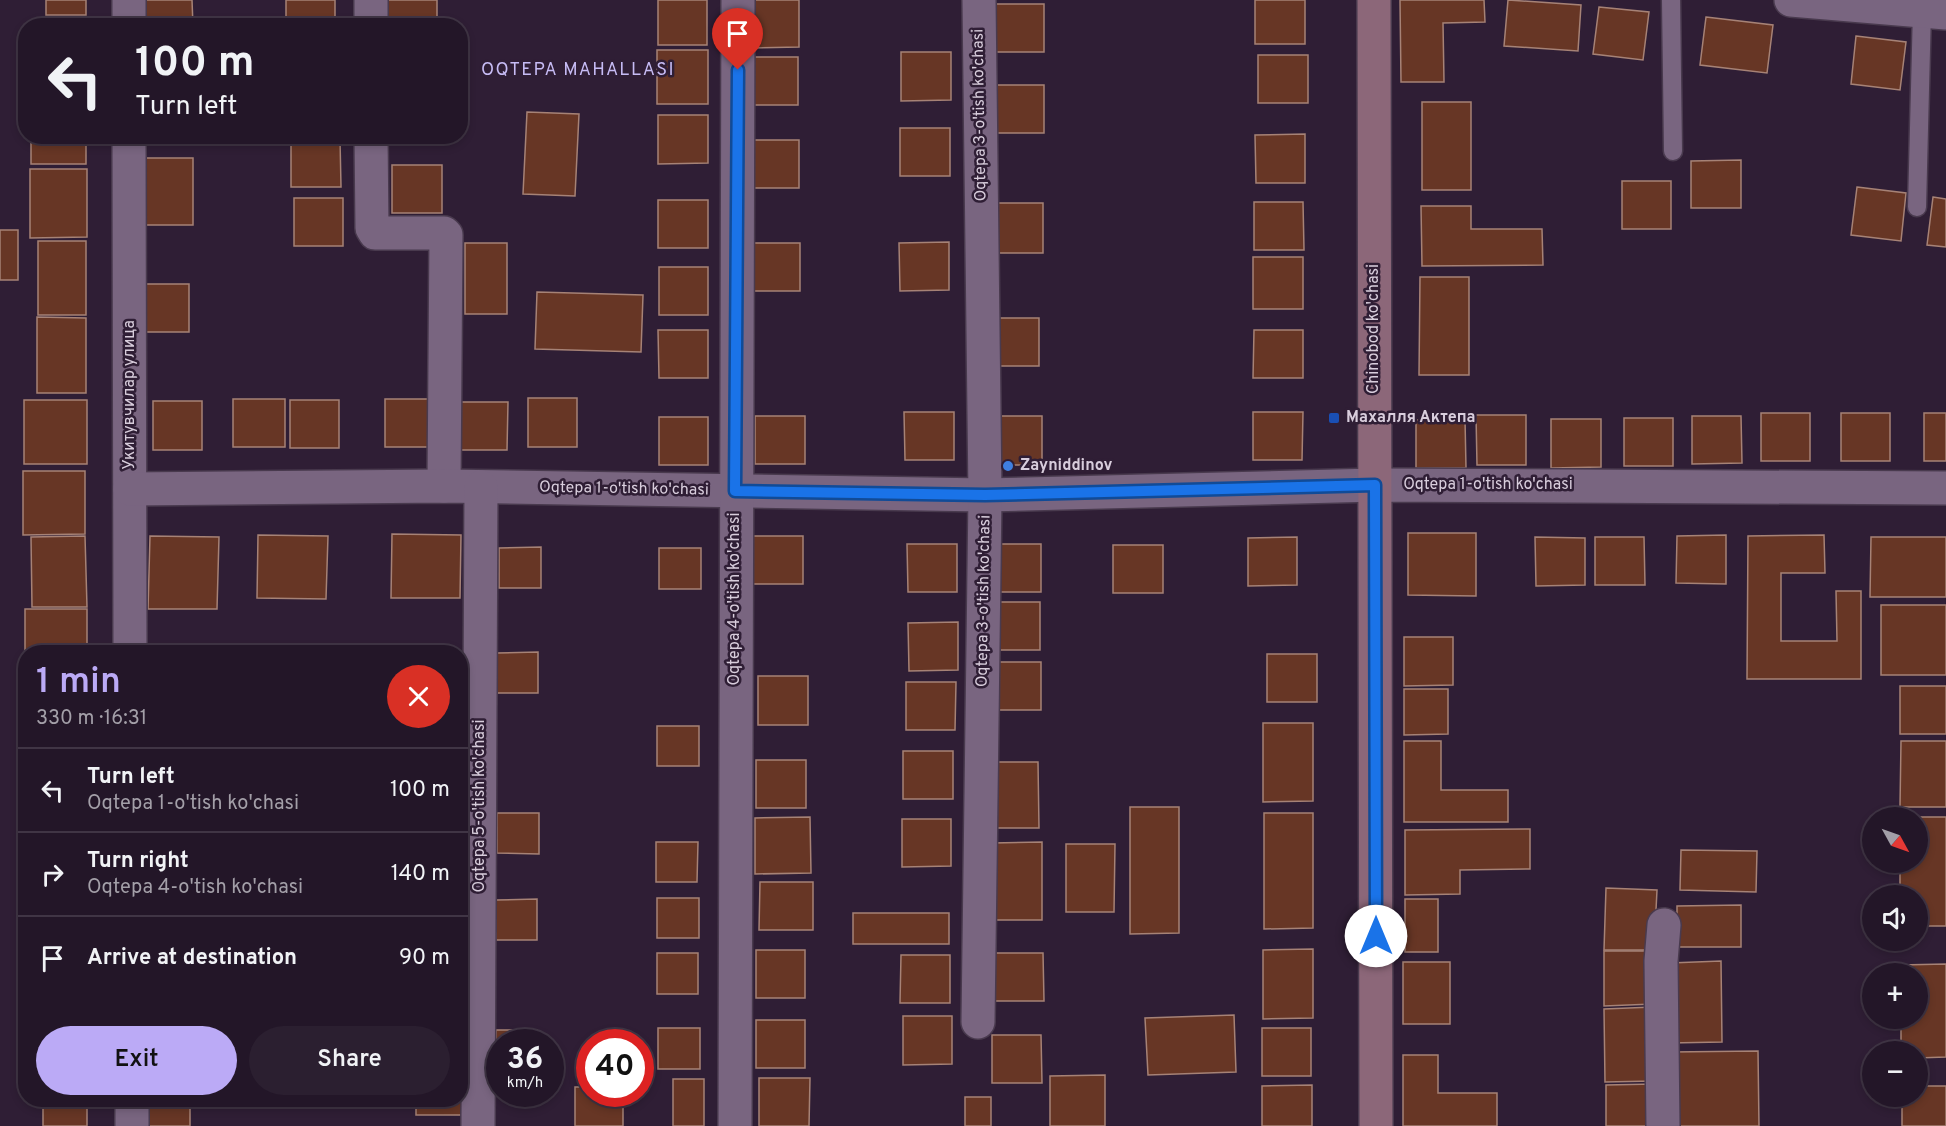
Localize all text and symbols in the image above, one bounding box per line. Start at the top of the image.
pin [712,8,763,70]
icon: arrive [721,17,754,50]
street label: Oqtepa 3-o'tish ko'chasi [968,29,992,201]
text: 100 m [135,38,254,91]
icon: left [36,42,114,120]
district label: OQTEPA MAHALLASI [481,59,675,82]
text: Turn left [135,90,237,124]
street label: Chinobod ko'chasi [1364,264,1384,394]
street label: Укитувчилар улица [120,320,140,470]
place label: Махалля Актепа [1346,408,1475,428]
marker: Махалля Актепа [1327,411,1341,425]
place label: Zayniddinov [1020,456,1113,476]
marker: Zayniddinov [1001,459,1015,473]
street label: Oqtepa 1-o'tish ko'chasi [1403,475,1573,495]
street label: Oqtepa 1-o'tish ko'chasi [539,478,709,500]
street label: Oqtepa 4-o'tish ko'chasi [725,513,745,685]
street label: Oqtepa 3-o'tish ko'chasi [972,515,996,687]
text: 1 min [36,660,121,706]
button: close [387,665,450,728]
text: 330 m · 16:31 [36,706,147,732]
street label: Oqtepa 5-o'tish ko'chasi [470,720,490,892]
text: Turn left [87,764,175,791]
icon: left [36,774,69,807]
text: 100 m [390,777,450,804]
text: Oqtepa 1-o'tish ko'chasi [87,791,299,817]
north arrow [1862,807,1928,873]
map controls [1862,807,1928,1107]
text: Turn right [87,848,189,875]
icon: right [36,858,69,891]
text: 140 m [391,861,450,888]
text: Oqtepa 4-o'tish ko'chasi [87,875,303,901]
button: sound [1862,885,1928,951]
position arrow [1344,904,1408,968]
icon: arrive [36,942,69,975]
text: Arrive at destination [87,945,297,972]
text: 90 m [399,945,450,972]
button: + [1862,963,1928,1029]
button: Exit [36,1026,237,1095]
button: Share [249,1026,450,1095]
speed limit sign: 40 [576,1029,654,1107]
button: − [1862,1041,1928,1107]
text: 36 [507,1042,543,1079]
text: km/h [507,1074,543,1093]

